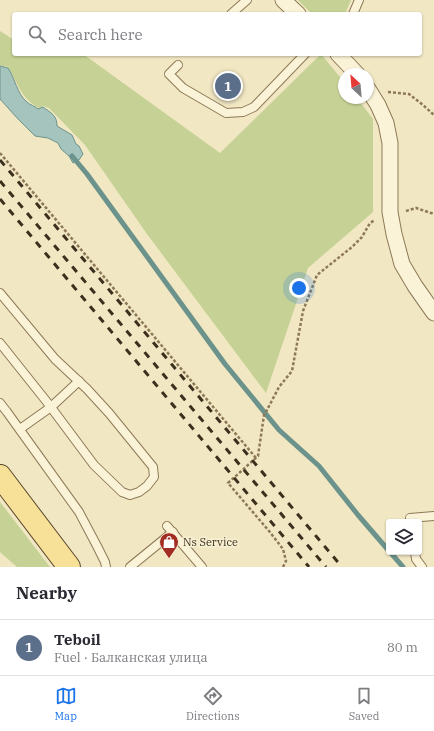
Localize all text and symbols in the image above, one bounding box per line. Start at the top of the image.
search box [12,12,422,56]
icon: search [26,23,48,45]
text: Search here [58,25,143,44]
north arrow [338,68,374,104]
pin: 1 [215,71,241,101]
your location [289,278,309,298]
map controls [386,519,422,555]
button: layers [386,519,422,555]
shop icon: Ns Service [158,531,180,559]
place label: Ns Service [183,535,238,549]
text: Nearby [16,582,77,604]
text: Teboil [54,630,101,649]
text: 1 [25,639,33,656]
text: 80 m [387,639,418,656]
text: Fuel · Балканская улица [54,649,208,666]
tab: Map [55,685,77,723]
tab: Directions [186,685,240,723]
tab: Saved [349,685,379,723]

